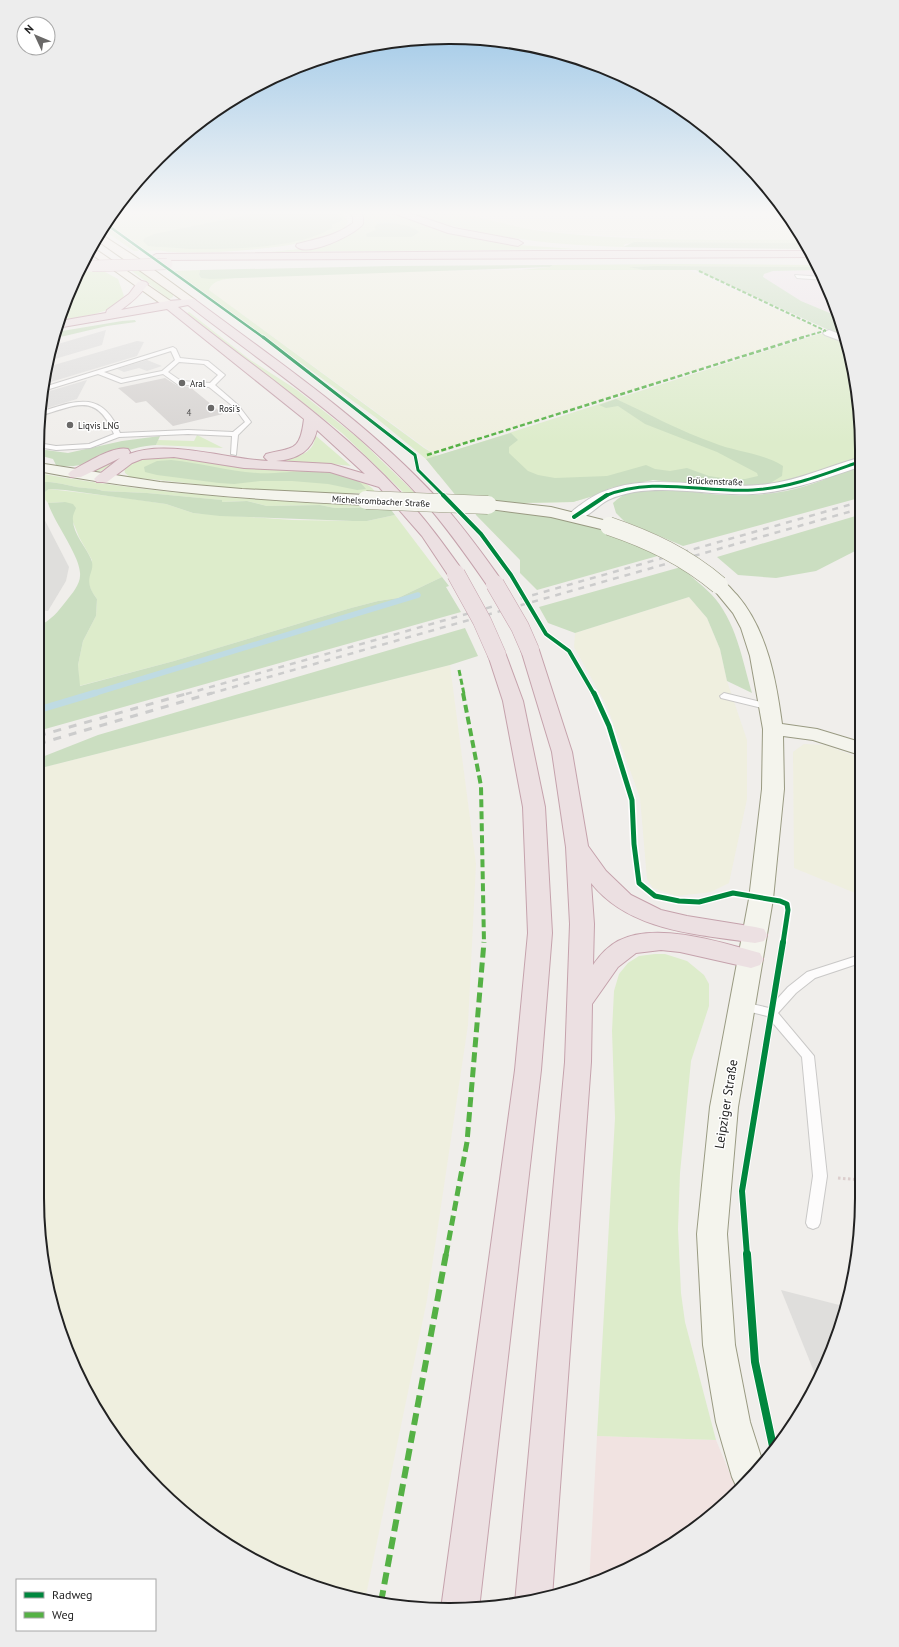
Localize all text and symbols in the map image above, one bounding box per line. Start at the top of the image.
north arrow [16,16,56,56]
text: N [21,22,36,37]
marker: Aral [177,378,187,388]
place label: Aral [190,378,206,389]
marker: Rosi's [206,403,216,413]
place label: Rosi's [219,403,240,414]
house number: 4 [187,407,192,418]
marker: Liqvis LNG [65,420,75,430]
place label: Liqvis LNG [78,420,119,431]
street label: Brückenstraße [687,475,743,487]
street label: Michelsrombacher Straße [332,493,431,509]
street label: Leipziger Straße [711,1058,741,1150]
legend [16,1579,156,1631]
text: Radweg [52,1587,93,1602]
text: Weg [52,1607,74,1622]

